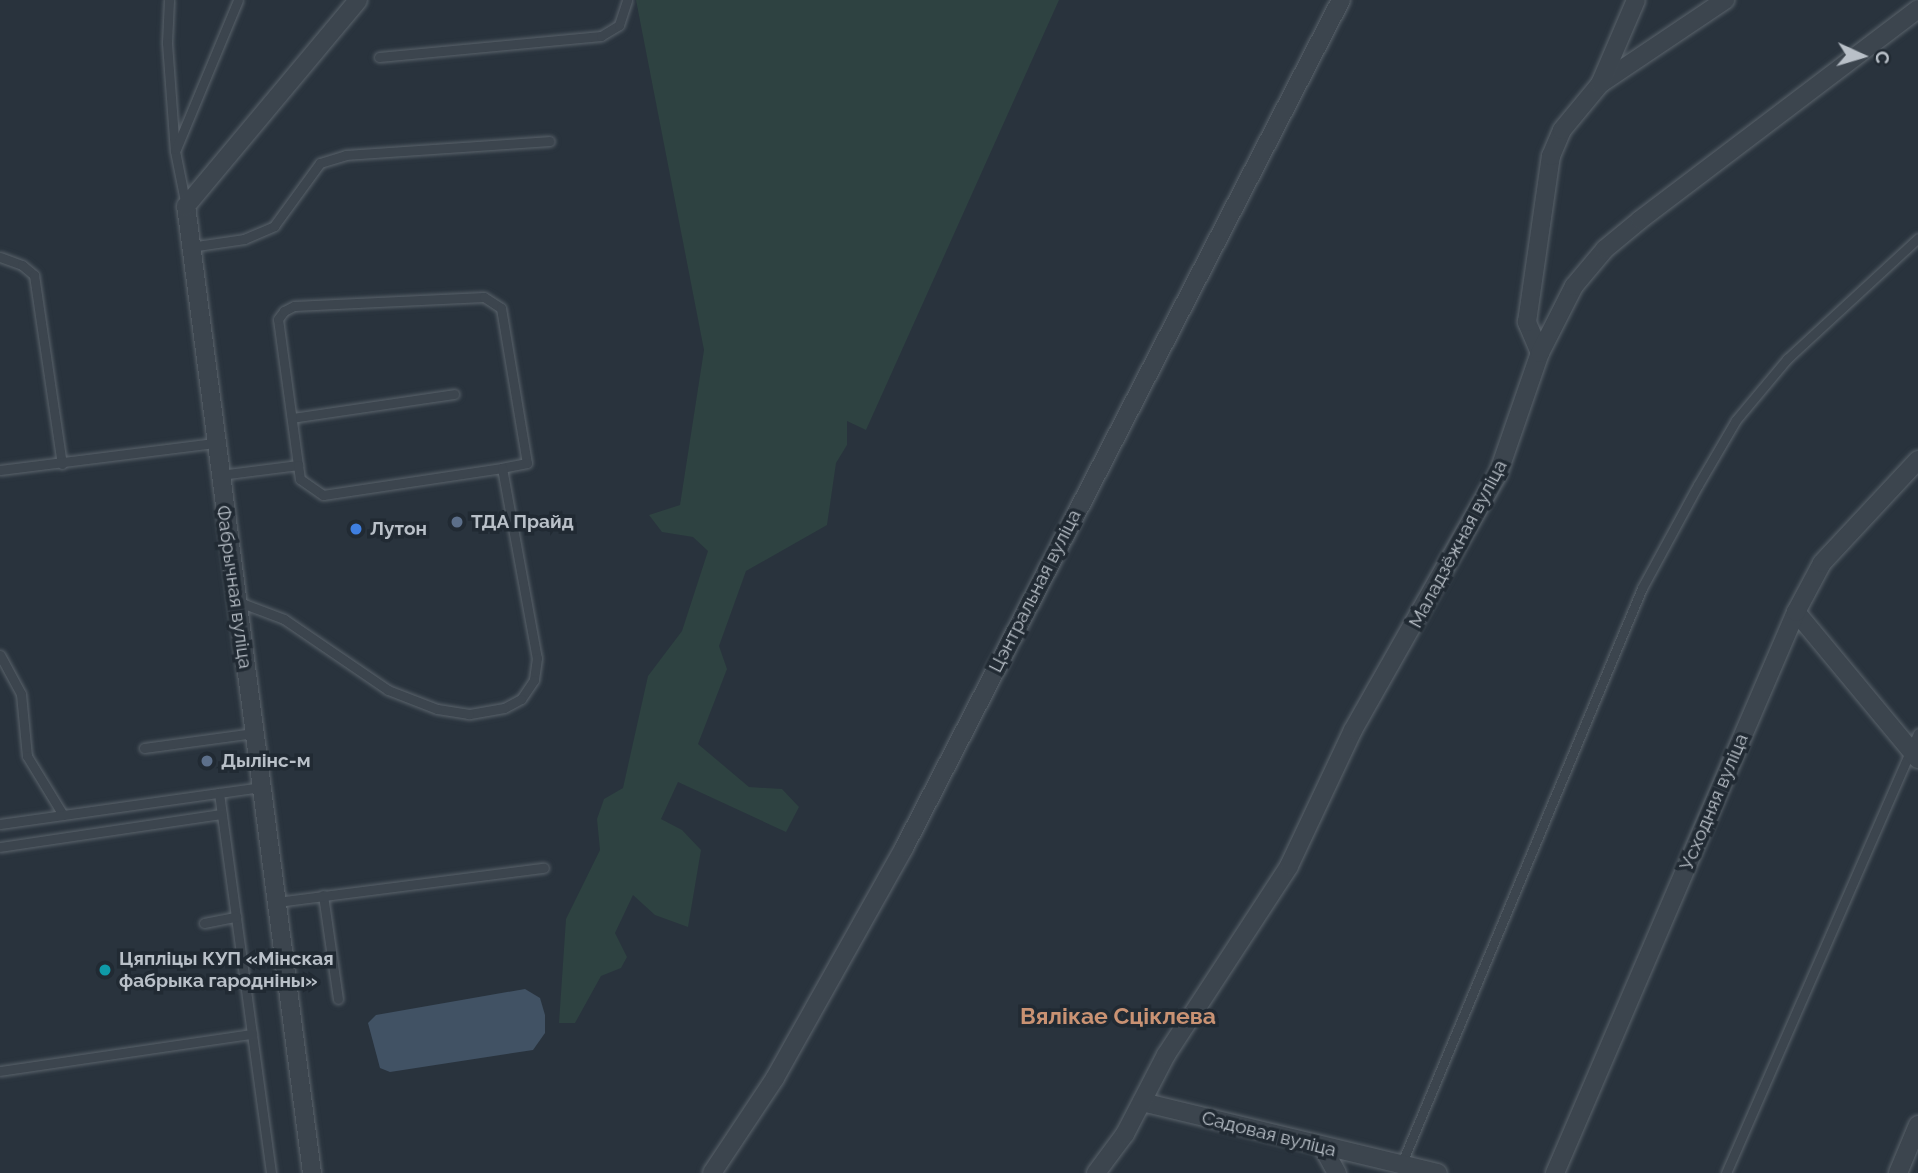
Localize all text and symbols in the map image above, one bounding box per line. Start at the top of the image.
north arrow [1827,21,1897,91]
text: С [1872,50,1894,65]
street label: Маладзёжная вуліца [1404,456,1512,632]
street label: Фабрычная вуліца [211,504,257,670]
street label: Цэнтральная вуліца [984,506,1086,676]
place label: ТДА Прайд [471,511,574,533]
marker: ТДА Прайд [449,514,465,530]
place label: Лутон [370,518,427,540]
marker: Лутон [348,521,364,537]
street label: Усходняя вуліца [1675,730,1753,874]
place label: Дылінс-м [221,750,311,772]
marker: Дылінс-м [199,753,215,769]
place label: Цяпліцы КУП «Мінская фабрыка гародніны» [119,948,334,992]
marker: Цяпліцы КУП «Мінская фабрыка гародніны» [97,962,113,978]
district label: Вялікае Сціклева [1020,1002,1216,1030]
street label: Садовая вуліца [1199,1106,1339,1162]

